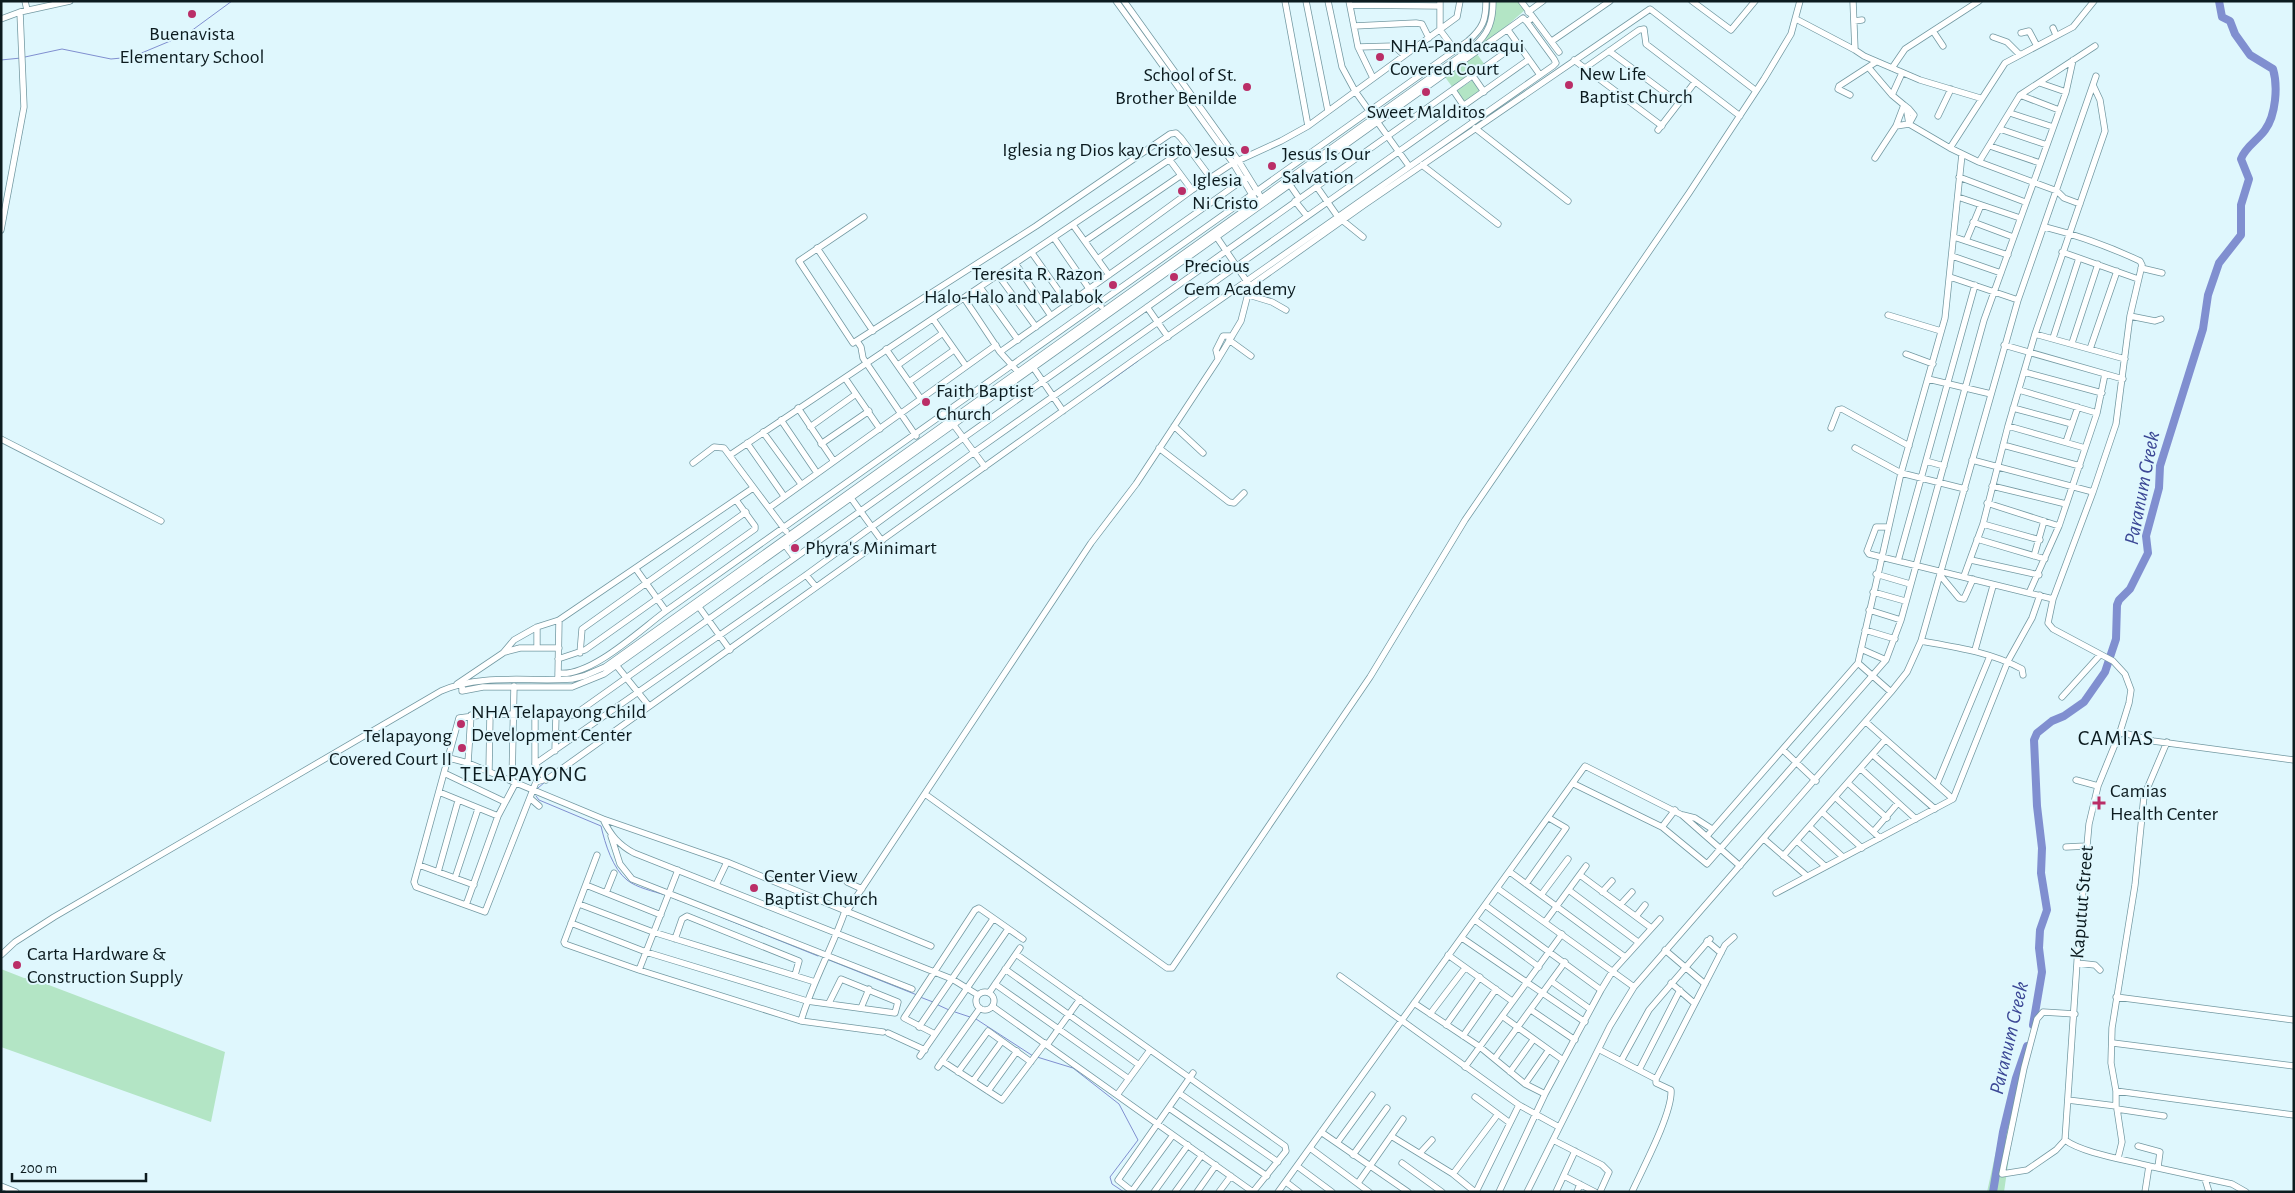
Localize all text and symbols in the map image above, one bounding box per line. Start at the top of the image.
marker: Buenavista Elementary School [186,8,198,20]
place label: Buenavista Elementary School [120,24,265,67]
place label: NHA-Pandacaqui Covered Court [1390,36,1524,79]
marker: NHA-Pandacaqui Covered Court [1374,51,1386,63]
place label: New Life Baptist Church [1579,64,1693,107]
place label: School of St. Brother Benilde [1115,65,1237,108]
marker: New Life Baptist Church [1563,79,1575,91]
marker: School of St. Brother Benilde [1241,81,1253,93]
marker: Sweet Malditos [1420,86,1432,98]
place label: Sweet Malditos [1367,102,1485,122]
place label: Iglesia ng Dios kay Cristo Jesus [1002,140,1235,160]
marker: Iglesia ng Dios kay Cristo Jesus [1239,144,1251,156]
place label: Jesus Is Our Salvation [1282,144,1371,187]
marker: Jesus Is Our Salvation [1266,160,1278,172]
place label: Iglesia Ni Cristo [1192,170,1258,213]
marker: Iglesia Ni Cristo [1176,185,1188,197]
place label: Precious Gem Academy [1184,256,1296,299]
place label: Teresita R. Razon Halo-Halo and Palabok [924,264,1103,307]
marker: Precious Gem Academy [1168,271,1180,283]
marker: Teresita R. Razon Halo-Halo and Palabok [1107,279,1119,291]
place label: Faith Baptist Church [936,381,1034,424]
marker: Faith Baptist Church [920,396,932,408]
water label: Paranum Creek [2121,429,2163,547]
place label: Phyra's Minimart [805,538,937,558]
marker: Phyra's Minimart [789,542,801,554]
place label: NHA Telapayong Child Development Center [471,702,646,745]
marker: NHA Telapayong Child Development Center [455,718,467,730]
place label: Telapayong Covered Court II [329,726,452,769]
district label: CAMIAS [2078,727,2154,749]
marker: Telapayong Covered Court II [456,742,468,754]
district label: TELAPAYONG [460,763,588,785]
place label: Camias Health Center [2110,781,2219,824]
marker: Camias Health Center [2092,796,2106,810]
street label: Kaputut Street [2067,844,2097,960]
place label: Center View Baptist Church [764,866,878,909]
marker: Center View Baptist Church [748,882,760,894]
place label: Carta Hardware & Construction Supply [27,944,183,987]
marker: Carta Hardware & Construction Supply [11,959,23,971]
water label: Paranum Creek [1986,979,2032,1096]
scale bar [12,1150,146,1182]
text: 200 m [20,1161,57,1176]

